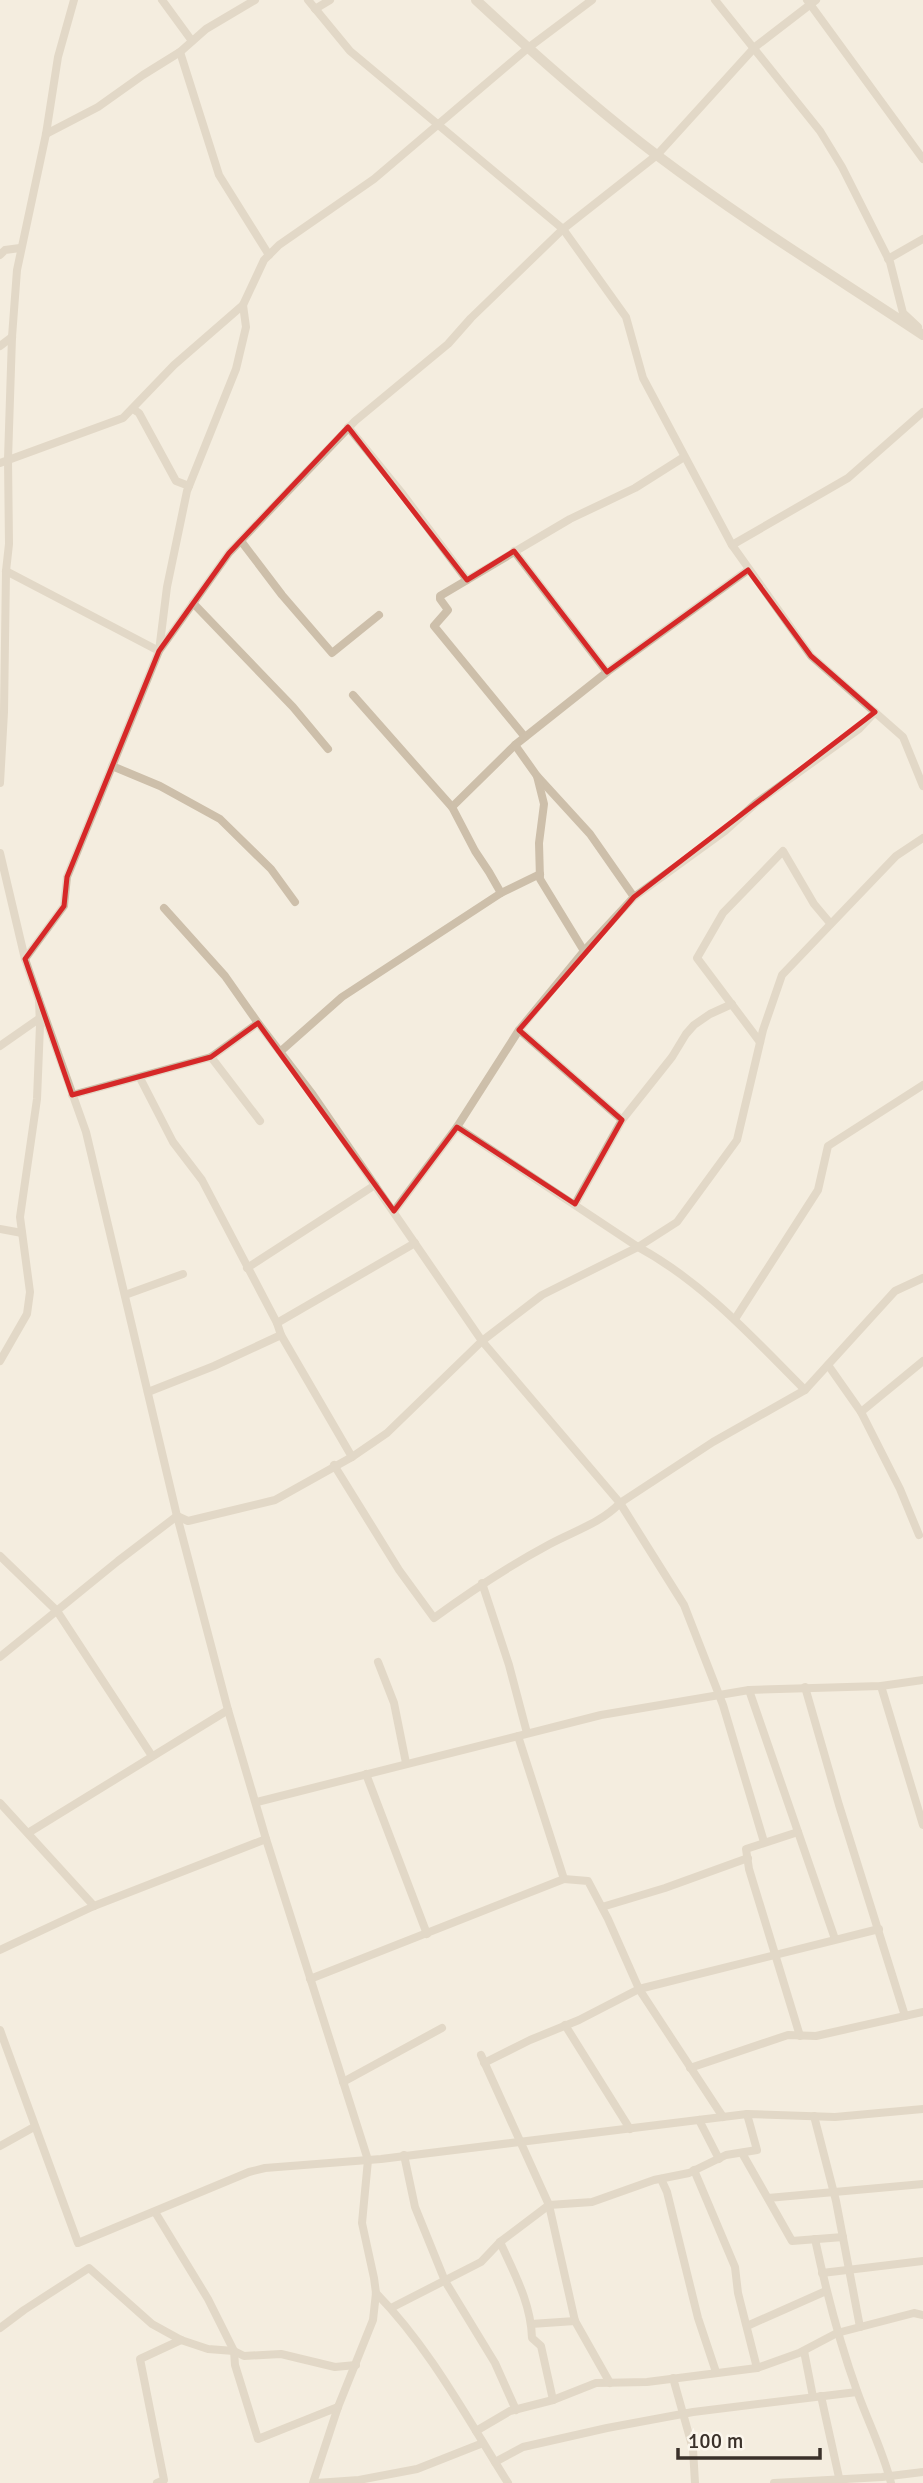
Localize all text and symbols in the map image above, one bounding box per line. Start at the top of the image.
scale bar [678,2416,820,2460]
text: 100 m [688,2428,743,2454]

